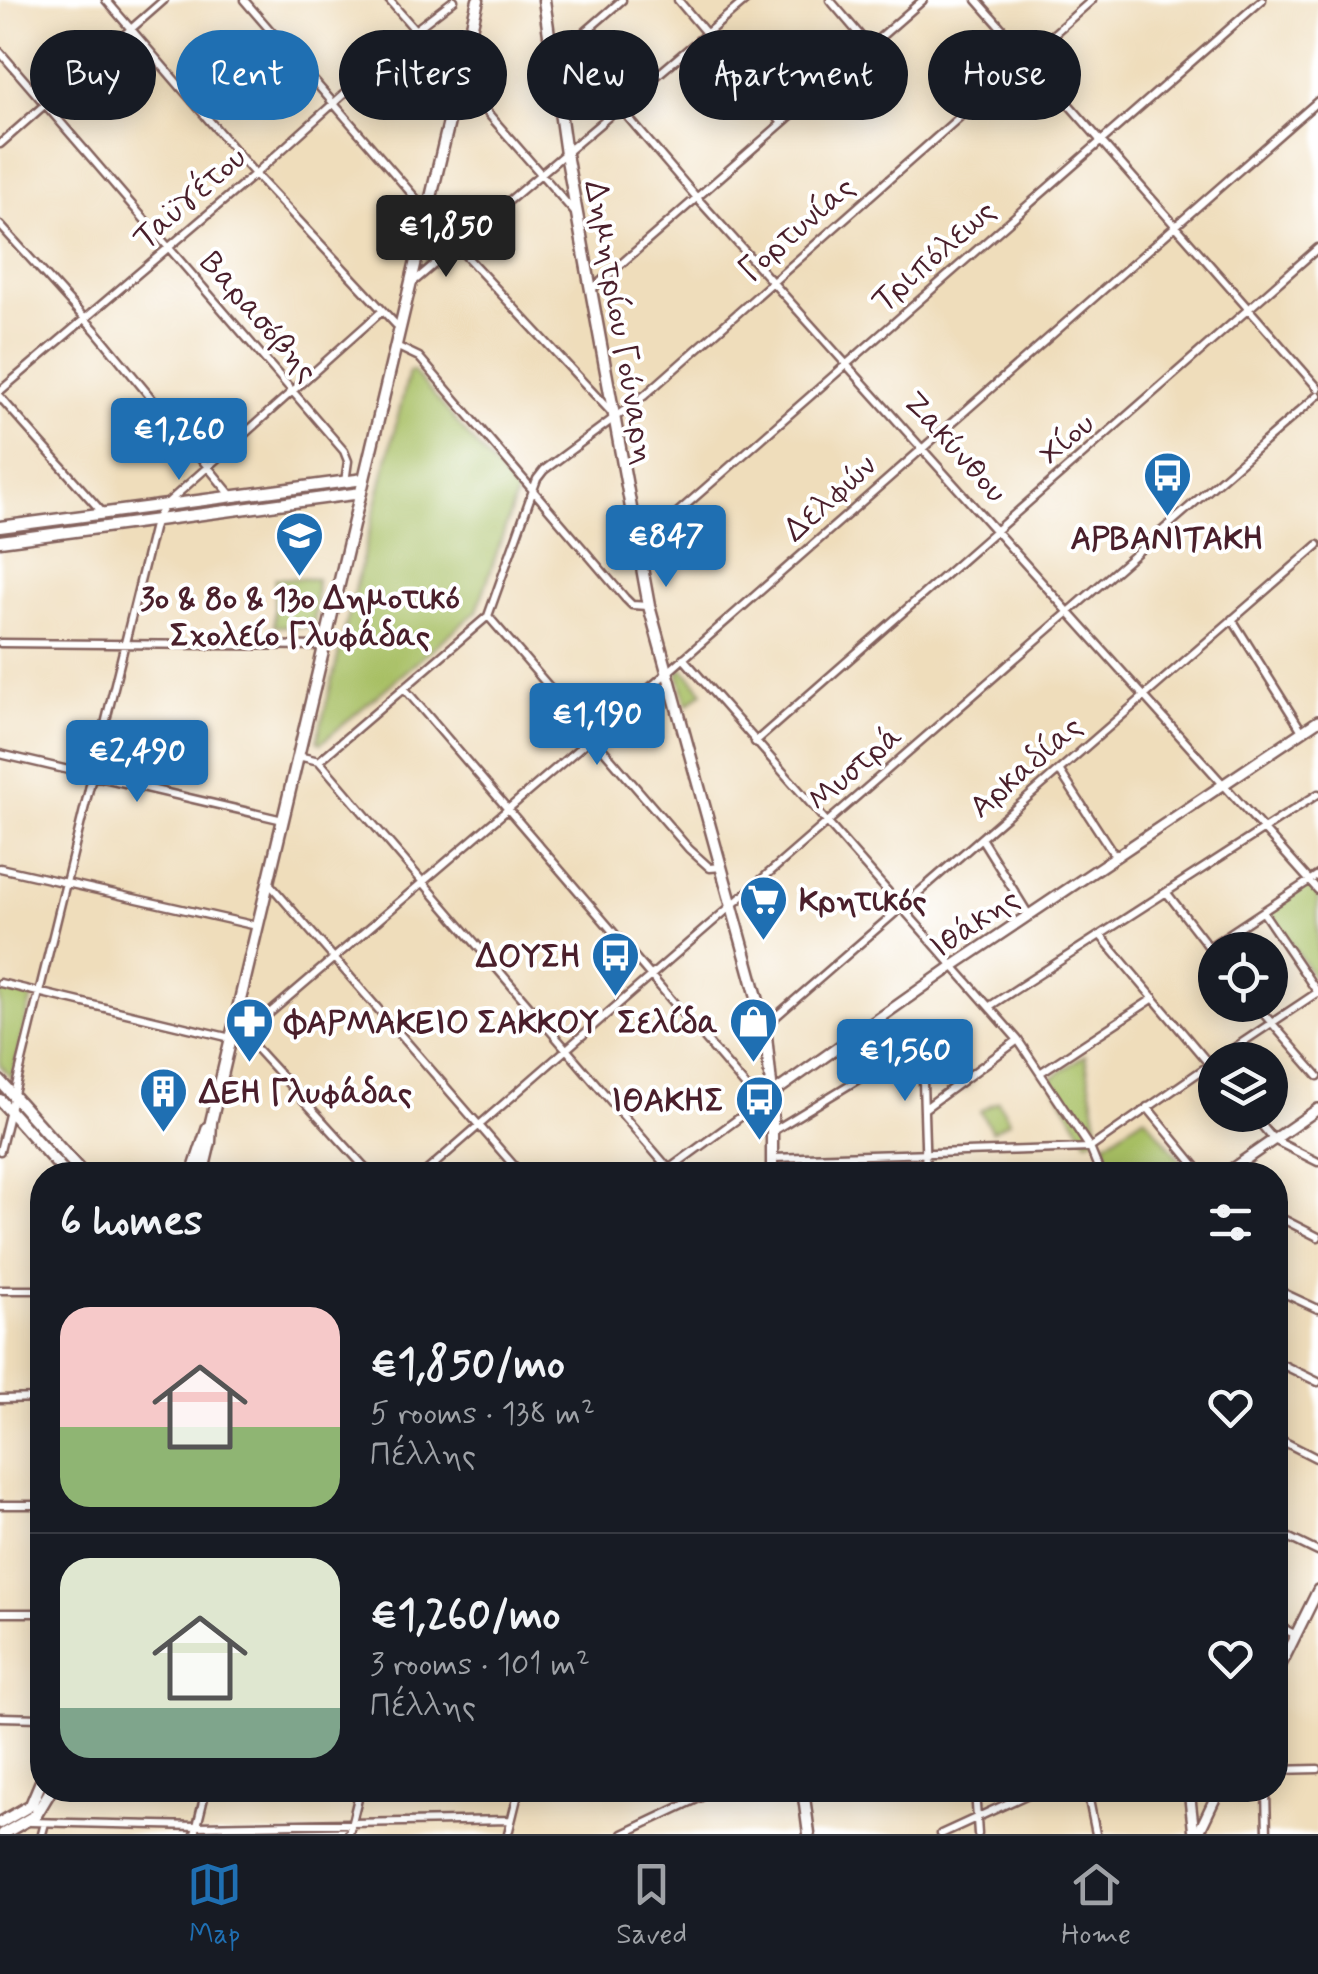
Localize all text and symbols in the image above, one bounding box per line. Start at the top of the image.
chip: Buy [30,30,156,120]
chip: Rent [176,30,319,120]
chip: Filters [339,30,507,120]
chip: New [527,30,659,120]
chip: Apartment [679,30,908,120]
chip: House [928,30,1081,120]
street label: Ταϋγέτου [124,137,256,259]
street label: Γορτυνίας [730,167,864,292]
street label: Δημητρίου Γούναρη [573,177,665,468]
street label: Τριπόλεως [863,191,1005,322]
pin: €1,850 [365,195,527,280]
text: €1,850 [398,206,494,248]
street label: Βαρασόβης [190,243,327,392]
street label: Ζακύνθου [893,382,1016,512]
pin: €1,260 [98,398,260,483]
street label: Χίου [1031,404,1104,475]
text: €1,260 [133,409,225,451]
street label: Δελφών [775,446,886,551]
bus stop icon: ΑΡΒΑΝΙΤΑΚΗ [1141,450,1193,518]
pin: €847 [607,505,725,590]
school or university icon: 3ο & 8ο & 13ο Δημοτικό Σχολείο Γλυφάδας [274,510,326,578]
text: €847 [628,516,704,558]
place label: ΑΡΒΑΝΙΤΑΚΗ [1070,519,1264,561]
place label: 3ο & 8ο & 13ο Δημοτικό Σχολείο Γλυφάδας [140,579,460,658]
pin: €1,190 [516,683,678,768]
text: €1,190 [552,694,642,736]
street label: Αρκαδίας [961,707,1092,828]
street label: Μυστρά [799,716,911,821]
pin: €2,490 [56,720,218,805]
text: €2,490 [88,731,186,773]
supermarket icon: Κρητικός [738,874,790,942]
street label: Ιθάκης [922,878,1028,969]
place label: Κρητικός [799,881,927,923]
bus stop icon: ΔΟΥΣΗ [590,930,642,998]
map controls [1198,932,1288,1132]
button: locate [1198,932,1288,1022]
place label: ΔΟΥΣΗ [475,937,581,979]
pharmacy icon: ΦΑΡΜΑΚΕΙΟ ΣΑΚΚΟΥ [224,996,276,1064]
shop icon: Σελίδα [727,996,779,1064]
place label: ΦΑΡΜΑΚΕΙΟ ΣΑΚΚΟΥ [283,1003,599,1045]
place label: Σελίδα [617,1003,719,1045]
pin: €1,560 [824,1019,986,1104]
text: €1,560 [859,1030,951,1072]
button: layers [1198,1042,1288,1132]
building icon: ΔΕΗ Γλυφάδας [138,1066,190,1134]
place label: ΔΕΗ Γλυφάδας [198,1073,412,1115]
bus stop icon: ΙΘΑΚΗΣ [733,1074,785,1142]
place label: ΙΘΑΚΗΣ [611,1081,724,1123]
text: 6 homes [60,1195,203,1250]
icon: filters [1203,1195,1258,1250]
text: €1,850/mo [370,1338,565,1393]
icon: home [140,1347,260,1467]
icon: heart [1203,1380,1258,1435]
text: 5 rooms · 138 m² [370,1393,595,1435]
text: Πέλλης [370,1435,476,1477]
text: €1,260/mo [370,1589,561,1644]
icon: home [140,1598,260,1718]
icon: heart [1203,1631,1258,1686]
text: 3 rooms · 101 m² [370,1644,590,1686]
text: Πέλλης [370,1686,476,1728]
tab: Map [187,1857,242,1954]
tab: Saved [616,1857,687,1954]
tab: Home [1061,1857,1131,1954]

